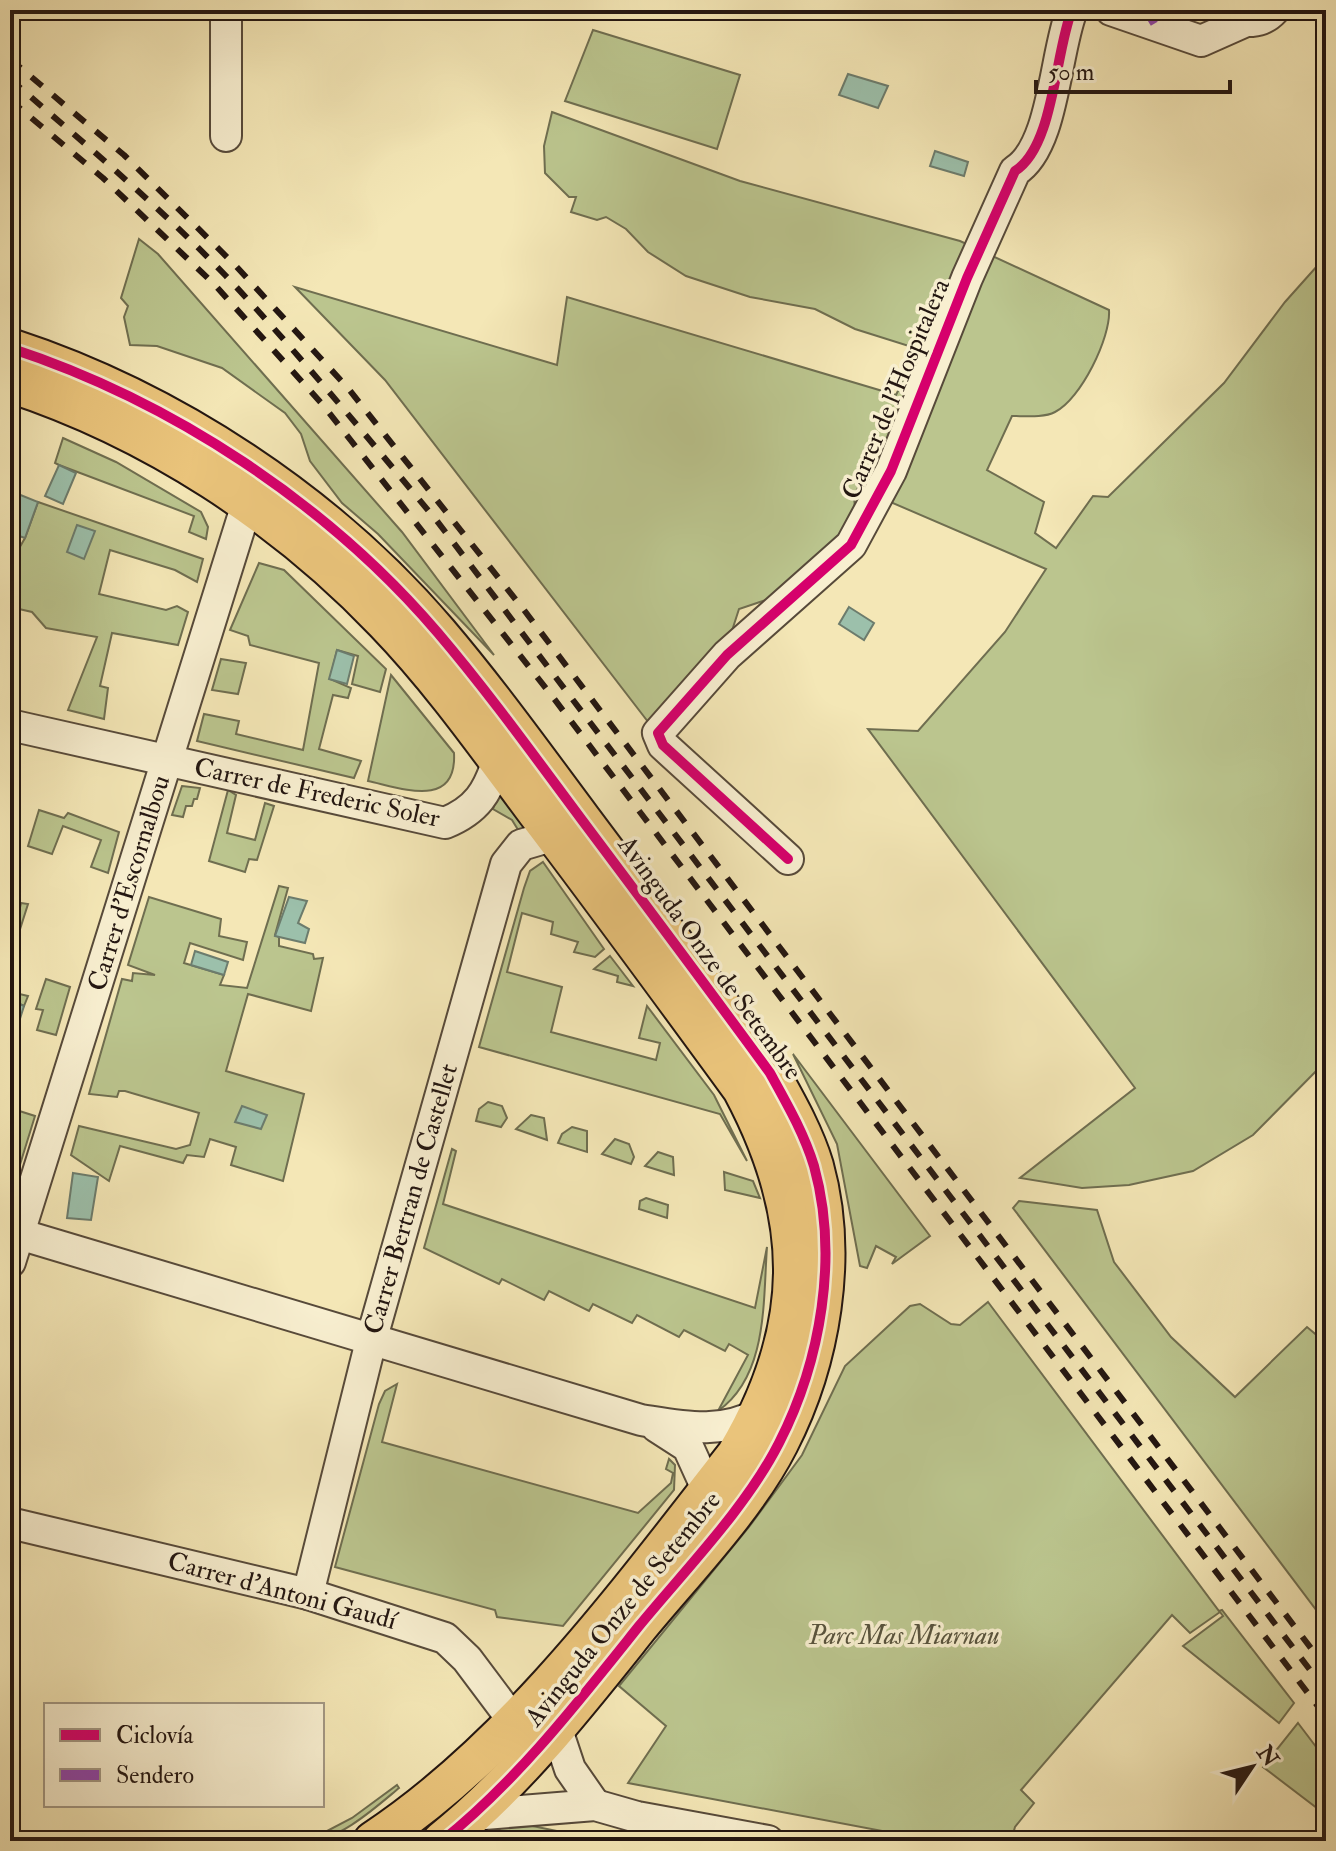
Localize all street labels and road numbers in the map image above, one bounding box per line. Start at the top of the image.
street label: Carrer de l'Hospitalera [835,274,958,504]
street label: Carrer de Frederic Soler [191,751,443,835]
street label: Carrer d'Escornalbou [81,771,177,995]
street label: Avinguda Onze de Setembre [610,829,809,1086]
street label: Carrer Bertran de Castellet [357,1060,465,1338]
street label: Avinguda Onze de Setembre [518,1485,728,1734]
street label: Carrer d'Antoni Gaudí [164,1545,402,1637]

